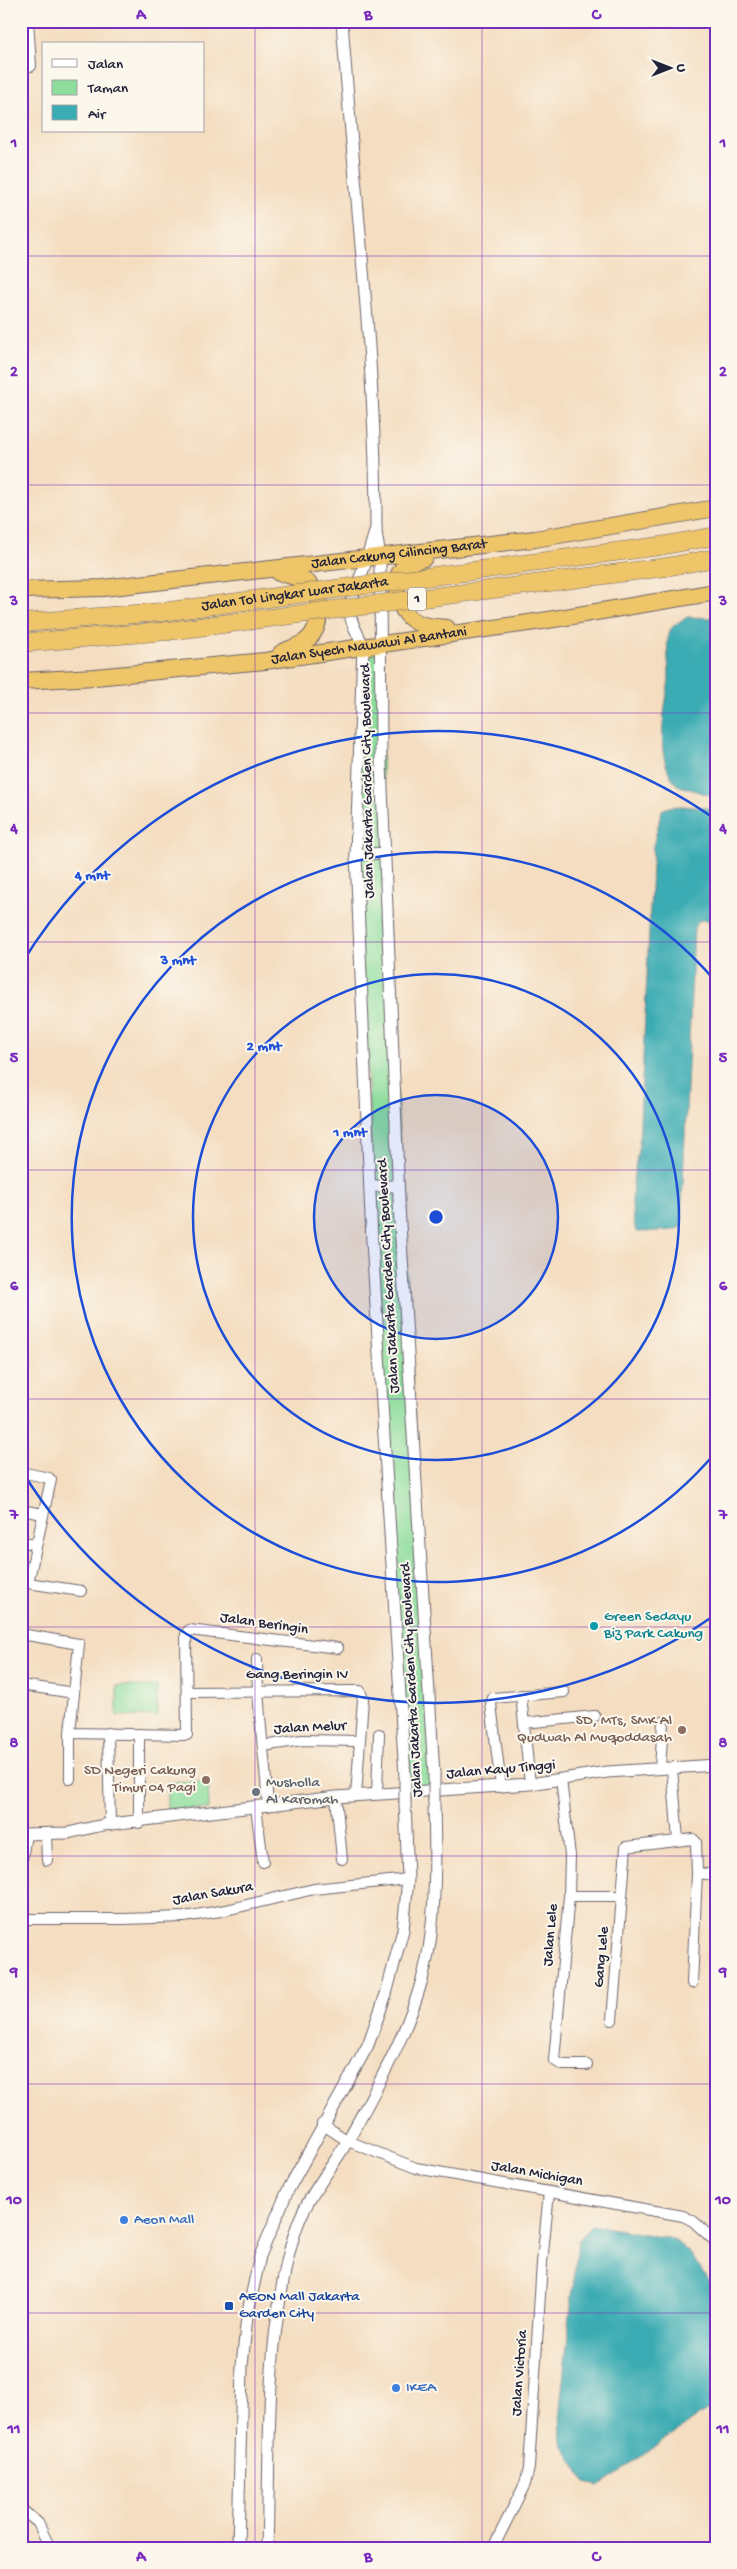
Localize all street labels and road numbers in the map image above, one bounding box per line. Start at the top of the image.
street label: Jalan Cakung Cilincing Barat [310,535,490,573]
street label: Jalan Tol Lingkar Luar Jakarta [200,573,390,616]
road number: 1 [408,588,426,610]
street label: Jalan Syech Nawawi Al Bantani [270,623,468,669]
street label: Jalan Jakarta Garden City Boulevard [357,662,379,898]
street label: Jalan Jakarta Garden City Boulevard [374,1157,404,1394]
street label: Jalan Jakarta Garden City Boulevard [397,1561,427,1798]
street label: Jalan Beringin [219,1609,309,1639]
street label: Gang Beringin IV [246,1666,348,1684]
street label: Jalan Melur [273,1717,348,1739]
street label: Jalan Kayu Tinggi [446,1756,556,1784]
street label: Jalan Sakura [171,1878,255,1910]
street label: Jalan Lele [539,1903,563,1967]
street label: Gang Lele [590,1925,614,1988]
street label: Jalan Michigan [490,2157,584,2191]
street label: Jalan Victoria [508,2329,532,2417]

